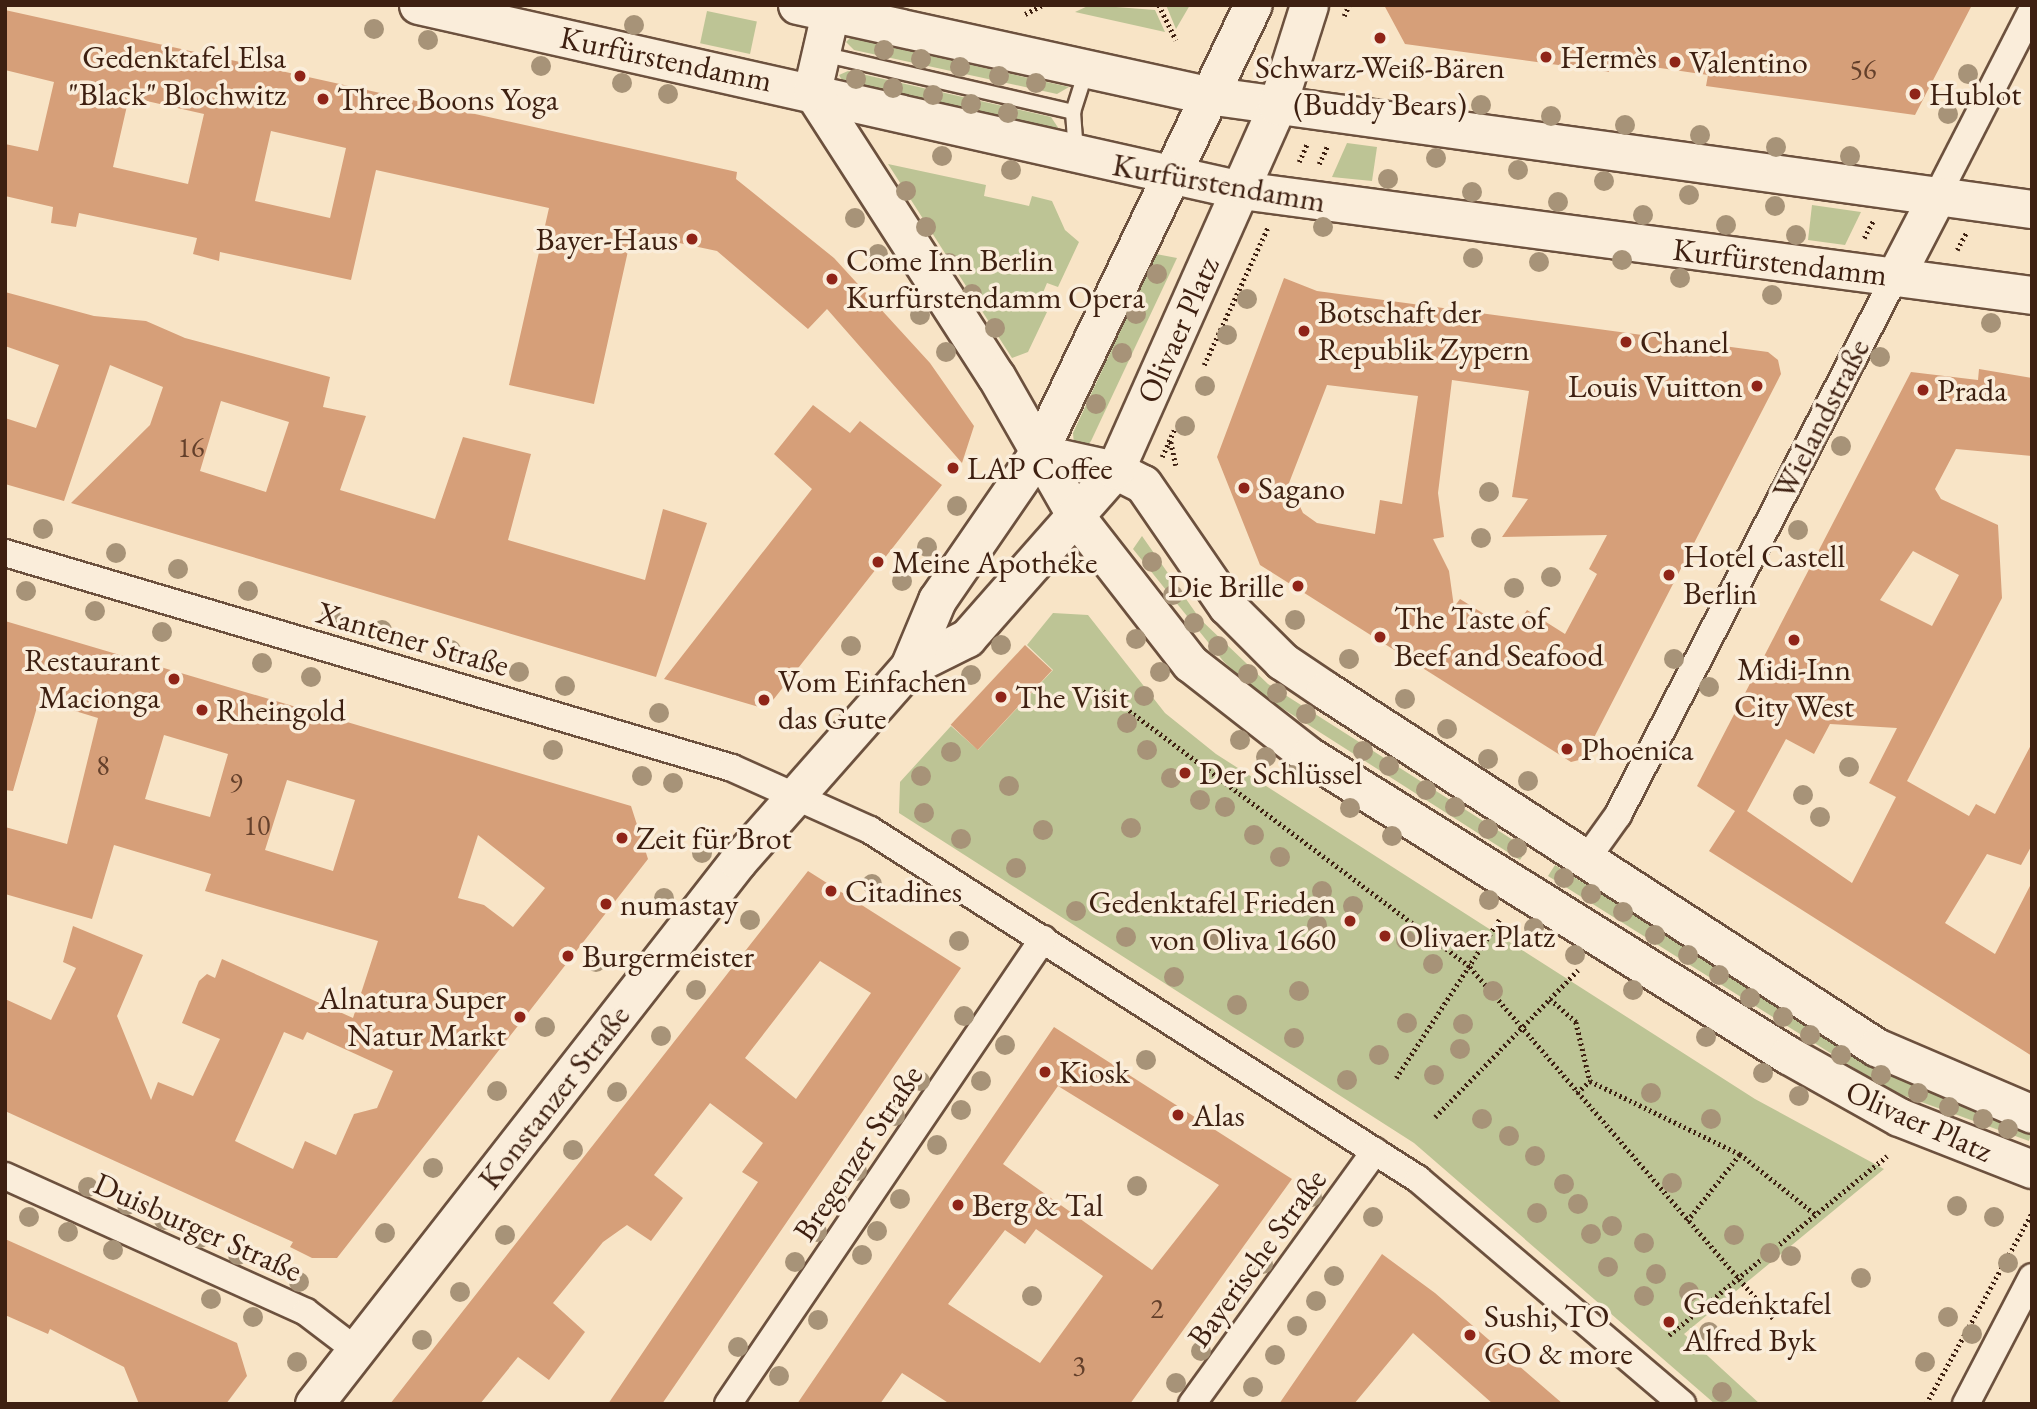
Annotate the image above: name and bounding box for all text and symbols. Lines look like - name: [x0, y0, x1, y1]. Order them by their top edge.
- street label: Kurfürstendamm: [557, 18, 775, 100]
- marker: Schwarz-Weiß-Bären (Buddy Bears): [1372, 30, 1388, 46]
- place label: Hermès: [1560, 38, 1657, 76]
- place label: Gedenktafel Elsa "Black" Blochwitz: [68, 39, 286, 114]
- place label: Valentino: [1689, 43, 1808, 81]
- place label: Schwarz-Weiß-Bären (Buddy Bears): [1255, 49, 1505, 124]
- marker: Hermès: [1538, 49, 1554, 65]
- house number: 56: [1850, 52, 1876, 86]
- marker: Valentino: [1667, 54, 1683, 70]
- marker: Gedenktafel Elsa "Black" Blochwitz: [292, 68, 308, 84]
- place label: Hublot: [1929, 75, 2021, 113]
- place label: Three Boons Yoga: [337, 80, 559, 118]
- marker: Hublot: [1907, 86, 1923, 102]
- marker: Three Boons Yoga: [315, 91, 331, 107]
- street label: Kurfürstendamm: [1110, 145, 1328, 221]
- place label: Bayer-Haus: [536, 220, 678, 258]
- street label: Kurfürstendamm: [1671, 230, 1889, 294]
- marker: Bayer-Haus: [684, 231, 700, 247]
- place label: Come Inn Berlin Kurfürstendamm Opera: [846, 242, 1145, 317]
- street label: Olivaer Platz: [1129, 251, 1227, 409]
- marker: Come Inn Berlin Kurfürstendamm Opera: [824, 271, 840, 287]
- place label: Botschaft der Republik Zypern: [1318, 294, 1530, 369]
- marker: Botschaft der Republik Zypern: [1296, 323, 1312, 339]
- place label: Chanel: [1640, 323, 1729, 361]
- street label: Wielandstraße: [1764, 332, 1878, 506]
- marker: Chanel: [1618, 334, 1634, 350]
- place label: Louis Vuitton: [1568, 367, 1743, 405]
- place label: Prada: [1937, 371, 2007, 409]
- marker: Louis Vuitton: [1749, 378, 1765, 394]
- marker: Prada: [1915, 382, 1931, 398]
- house number: 16: [178, 430, 204, 464]
- place label: LAP Coffee: [967, 449, 1113, 487]
- marker: LAP Coffee: [945, 460, 961, 476]
- place label: Sagano: [1258, 469, 1345, 507]
- marker: Sagano: [1236, 480, 1252, 496]
- place label: Hotel Castell Berlin: [1683, 538, 1845, 613]
- place label: Meine Apotheke: [892, 543, 1097, 581]
- marker: Meine Apotheke: [870, 554, 886, 570]
- place label: Die Brille: [1168, 567, 1284, 605]
- marker: Hotel Castell Berlin: [1661, 567, 1677, 583]
- marker: Die Brille: [1290, 578, 1306, 594]
- street label: Xantener Straße: [312, 593, 514, 685]
- place label: The Taste of Beef and Seafood: [1394, 600, 1604, 675]
- marker: The Taste of Beef and Seafood: [1372, 629, 1388, 645]
- marker: Midi-Inn City West: [1786, 632, 1802, 648]
- place label: Restaurant Macionga: [24, 642, 160, 717]
- place label: Midi-Inn City West: [1734, 651, 1854, 726]
- place label: Vom Einfachen das Gute: [778, 663, 967, 738]
- marker: Restaurant Macionga: [166, 671, 182, 687]
- place label: The Visit: [1015, 678, 1129, 716]
- marker: The Visit: [993, 689, 1009, 705]
- place label: Rheingold: [216, 691, 346, 729]
- marker: Vom Einfachen das Gute: [756, 692, 772, 708]
- marker: Rheingold: [194, 702, 210, 718]
- place label: Phoenica: [1581, 730, 1694, 768]
- marker: Phoenica: [1559, 741, 1575, 757]
- house number: 8: [96, 748, 110, 782]
- place label: Der Schlüssel: [1199, 754, 1362, 792]
- house number: 9: [229, 765, 243, 799]
- marker: Der Schlüssel: [1177, 765, 1193, 781]
- house number: 10: [244, 808, 270, 842]
- place label: Zeit für Brot: [636, 819, 792, 857]
- marker: Zeit für Brot: [614, 830, 630, 846]
- place label: Citadines: [845, 872, 962, 910]
- marker: Citadines: [823, 883, 839, 899]
- place label: Gedenktafel Frieden von Oliva 1660: [1089, 884, 1336, 959]
- place label: numastay: [620, 885, 738, 923]
- marker: numastay: [598, 896, 614, 912]
- marker: Gedenktafel Frieden von Oliva 1660: [1342, 913, 1358, 929]
- place label: Olivaer Platz: [1399, 917, 1555, 955]
- marker: Olivaer Platz: [1377, 928, 1393, 944]
- place label: Burgermeister: [582, 937, 754, 975]
- marker: Burgermeister: [560, 948, 576, 964]
- place label: Alnatura Super Natur Markt: [318, 980, 506, 1055]
- street label: Konstanzer Straße: [470, 997, 638, 1197]
- marker: Alnatura Super Natur Markt: [512, 1009, 528, 1025]
- place label: Kiosk: [1059, 1053, 1130, 1091]
- street label: Bregenzer Straße: [785, 1058, 931, 1248]
- marker: Kiosk: [1037, 1064, 1053, 1080]
- street label: Olivaer Platz: [1840, 1072, 1998, 1170]
- place label: Alas: [1192, 1096, 1245, 1134]
- marker: Alas: [1170, 1107, 1186, 1123]
- street label: Bayerische Straße: [1179, 1161, 1335, 1355]
- street label: Duisburger Straße: [88, 1164, 308, 1290]
- place label: Berg & Tal: [972, 1186, 1103, 1224]
- marker: Berg & Tal: [950, 1197, 966, 1213]
- place label: Gedenktafel Alfred Byk: [1683, 1285, 1831, 1360]
- house number: 2: [1150, 1291, 1164, 1325]
- place label: Sushi, TO GO & more: [1484, 1298, 1633, 1373]
- marker: Gedenktafel Alfred Byk: [1661, 1314, 1677, 1330]
- marker: Sushi, TO GO & more: [1462, 1327, 1478, 1343]
- house number: 3: [1072, 1348, 1086, 1382]

